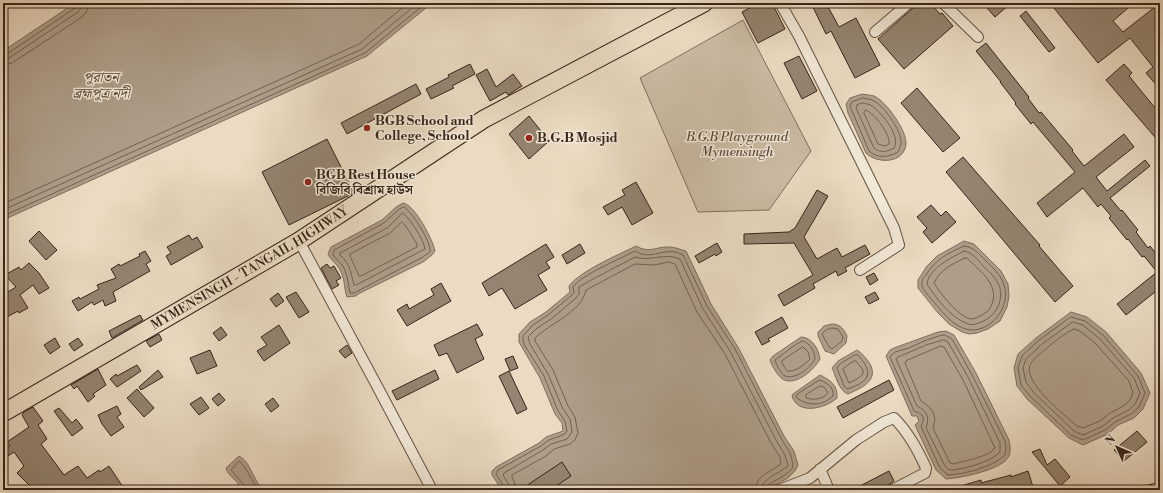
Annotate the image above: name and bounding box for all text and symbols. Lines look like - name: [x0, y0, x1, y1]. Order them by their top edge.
- water label: পুরাতন ব্রহ্মপুত্র নদী: [73, 69, 132, 103]
- place label: BGB School and College, School: [375, 113, 474, 144]
- marker: BGB School and College, School: [362, 123, 372, 133]
- park label: B.G.B Playground Mymensingh: [685, 129, 789, 160]
- place label: B.G.B Mosjid: [537, 130, 618, 146]
- marker: B.G.B Mosjid: [524, 133, 534, 143]
- place label: BGB Rest House বিজিবি বিশ্রাম হাউস: [315, 167, 416, 198]
- marker: BGB Rest House বিজিবি বিশ্রাম হাউস: [303, 177, 313, 187]
- street label: MYMENSINGH - TANGAIL HIGHWAY: [148, 202, 352, 333]
- north arrow: [1097, 427, 1137, 467]
- text: N: [1103, 432, 1119, 449]

